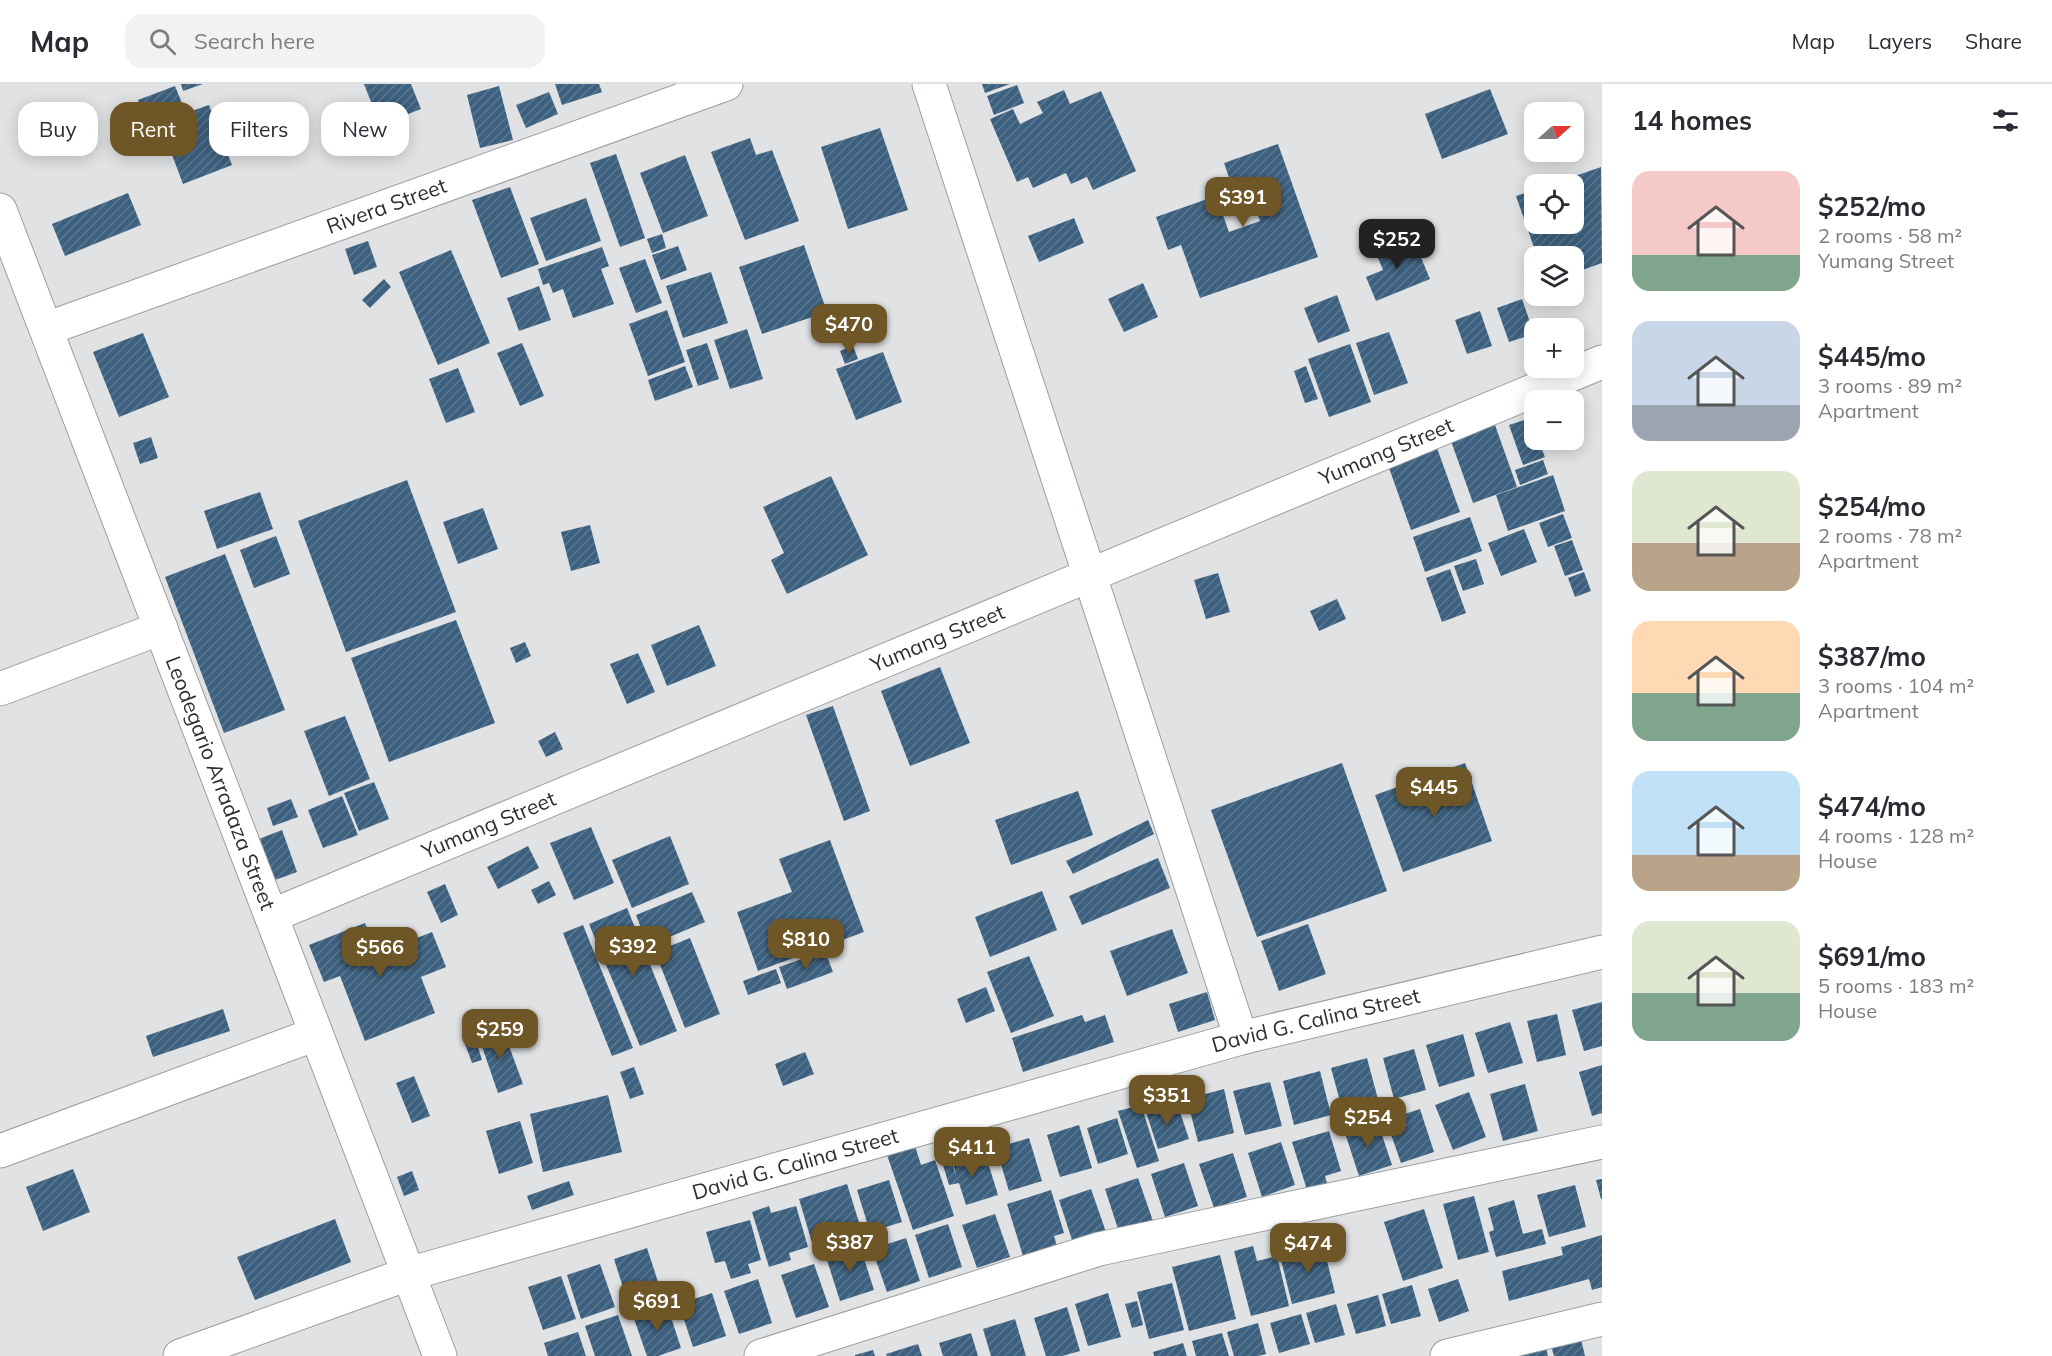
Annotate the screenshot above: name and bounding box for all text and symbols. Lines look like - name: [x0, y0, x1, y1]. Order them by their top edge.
- search box: [125, 14, 545, 68]
- text: Map: [30, 24, 89, 59]
- icon: search: [146, 25, 179, 58]
- text: Search here: [194, 27, 315, 55]
- text: Map: [1792, 28, 1835, 54]
- text: Layers: [1868, 28, 1932, 54]
- text: Share: [1965, 28, 2022, 54]
- chip: Buy: [18, 102, 98, 156]
- chip: Rent: [110, 102, 197, 156]
- chip: Filters: [209, 102, 309, 156]
- chip: New: [321, 102, 409, 156]
- north arrow: [1524, 102, 1584, 162]
- map controls: [1524, 102, 1584, 450]
- text: 14 homes: [1632, 104, 1752, 137]
- icon: filters: [1989, 104, 2022, 137]
- street label: Rivera Street: [323, 172, 450, 239]
- button: locate: [1524, 174, 1584, 234]
- pin: $391: [1207, 177, 1279, 228]
- text: $391: [1219, 184, 1267, 209]
- text: $252/mo: [1818, 190, 1926, 223]
- icon: home: [1680, 195, 1752, 267]
- pin: $252: [1361, 219, 1433, 270]
- text: 2 rooms · 58 m²: [1818, 223, 1962, 248]
- text: $252: [1373, 226, 1421, 251]
- button: layers: [1524, 246, 1584, 306]
- text: Yumang Street: [1818, 248, 1954, 273]
- pin: $470: [813, 304, 885, 355]
- text: $470: [825, 311, 873, 336]
- button: +: [1524, 318, 1584, 378]
- text: $445/mo: [1818, 340, 1926, 373]
- icon: home: [1680, 345, 1752, 417]
- text: 3 rooms · 89 m²: [1818, 373, 1962, 398]
- button: −: [1524, 390, 1584, 450]
- text: Apartment: [1818, 398, 1919, 423]
- street label: Yumang Street: [1314, 411, 1457, 491]
- text: $254/mo: [1818, 490, 1926, 523]
- icon: home: [1680, 495, 1752, 567]
- text: 2 rooms · 78 m²: [1818, 523, 1962, 548]
- text: Apartment: [1818, 548, 1919, 573]
- street label: Yumang Street: [865, 598, 1008, 677]
- text: $387/mo: [1818, 640, 1926, 673]
- icon: home: [1680, 645, 1752, 717]
- street label: Leodegario Arradaza Street: [161, 652, 281, 913]
- text: 3 rooms · 104 m²: [1818, 673, 1974, 698]
- text: Apartment: [1818, 698, 1919, 723]
- pin: $445: [1398, 767, 1470, 818]
- text: $445: [1410, 774, 1458, 799]
- street label: Yumang Street: [417, 785, 560, 864]
- text: $474/mo: [1818, 790, 1926, 823]
- icon: home: [1680, 795, 1752, 867]
- text: 4 rooms · 128 m²: [1818, 823, 1974, 848]
- text: House: [1818, 848, 1877, 873]
- pin: $810: [770, 919, 842, 970]
- pin: $392: [597, 926, 669, 977]
- text: $810: [782, 926, 830, 951]
- pin: $566: [344, 927, 416, 978]
- text: $392: [609, 933, 657, 958]
- text: $566: [356, 934, 404, 959]
- text: $691/mo: [1818, 940, 1926, 973]
- icon: home: [1680, 945, 1752, 1017]
- text: 5 rooms · 183 m²: [1818, 973, 1974, 998]
- street label: David G. Calina Street: [1209, 982, 1422, 1058]
- text: House: [1818, 998, 1877, 1023]
- pin: $259: [464, 1009, 536, 1060]
- text: $259: [476, 1016, 524, 1041]
- pin: $351: [1131, 1075, 1203, 1126]
- text: $351: [1143, 1082, 1191, 1107]
- pin: $254: [1332, 1097, 1404, 1148]
- text: $254: [1344, 1104, 1392, 1129]
- street label: David G. Calina Street: [689, 1122, 901, 1205]
- pin: $411: [936, 1127, 1008, 1178]
- text: $411: [948, 1134, 996, 1159]
- pin: $387: [814, 1222, 886, 1273]
- pin: $474: [1272, 1223, 1344, 1274]
- text: $387: [826, 1229, 874, 1254]
- text: $474: [1284, 1230, 1332, 1255]
- pin: $691: [621, 1281, 693, 1332]
- text: $691: [633, 1288, 681, 1313]

